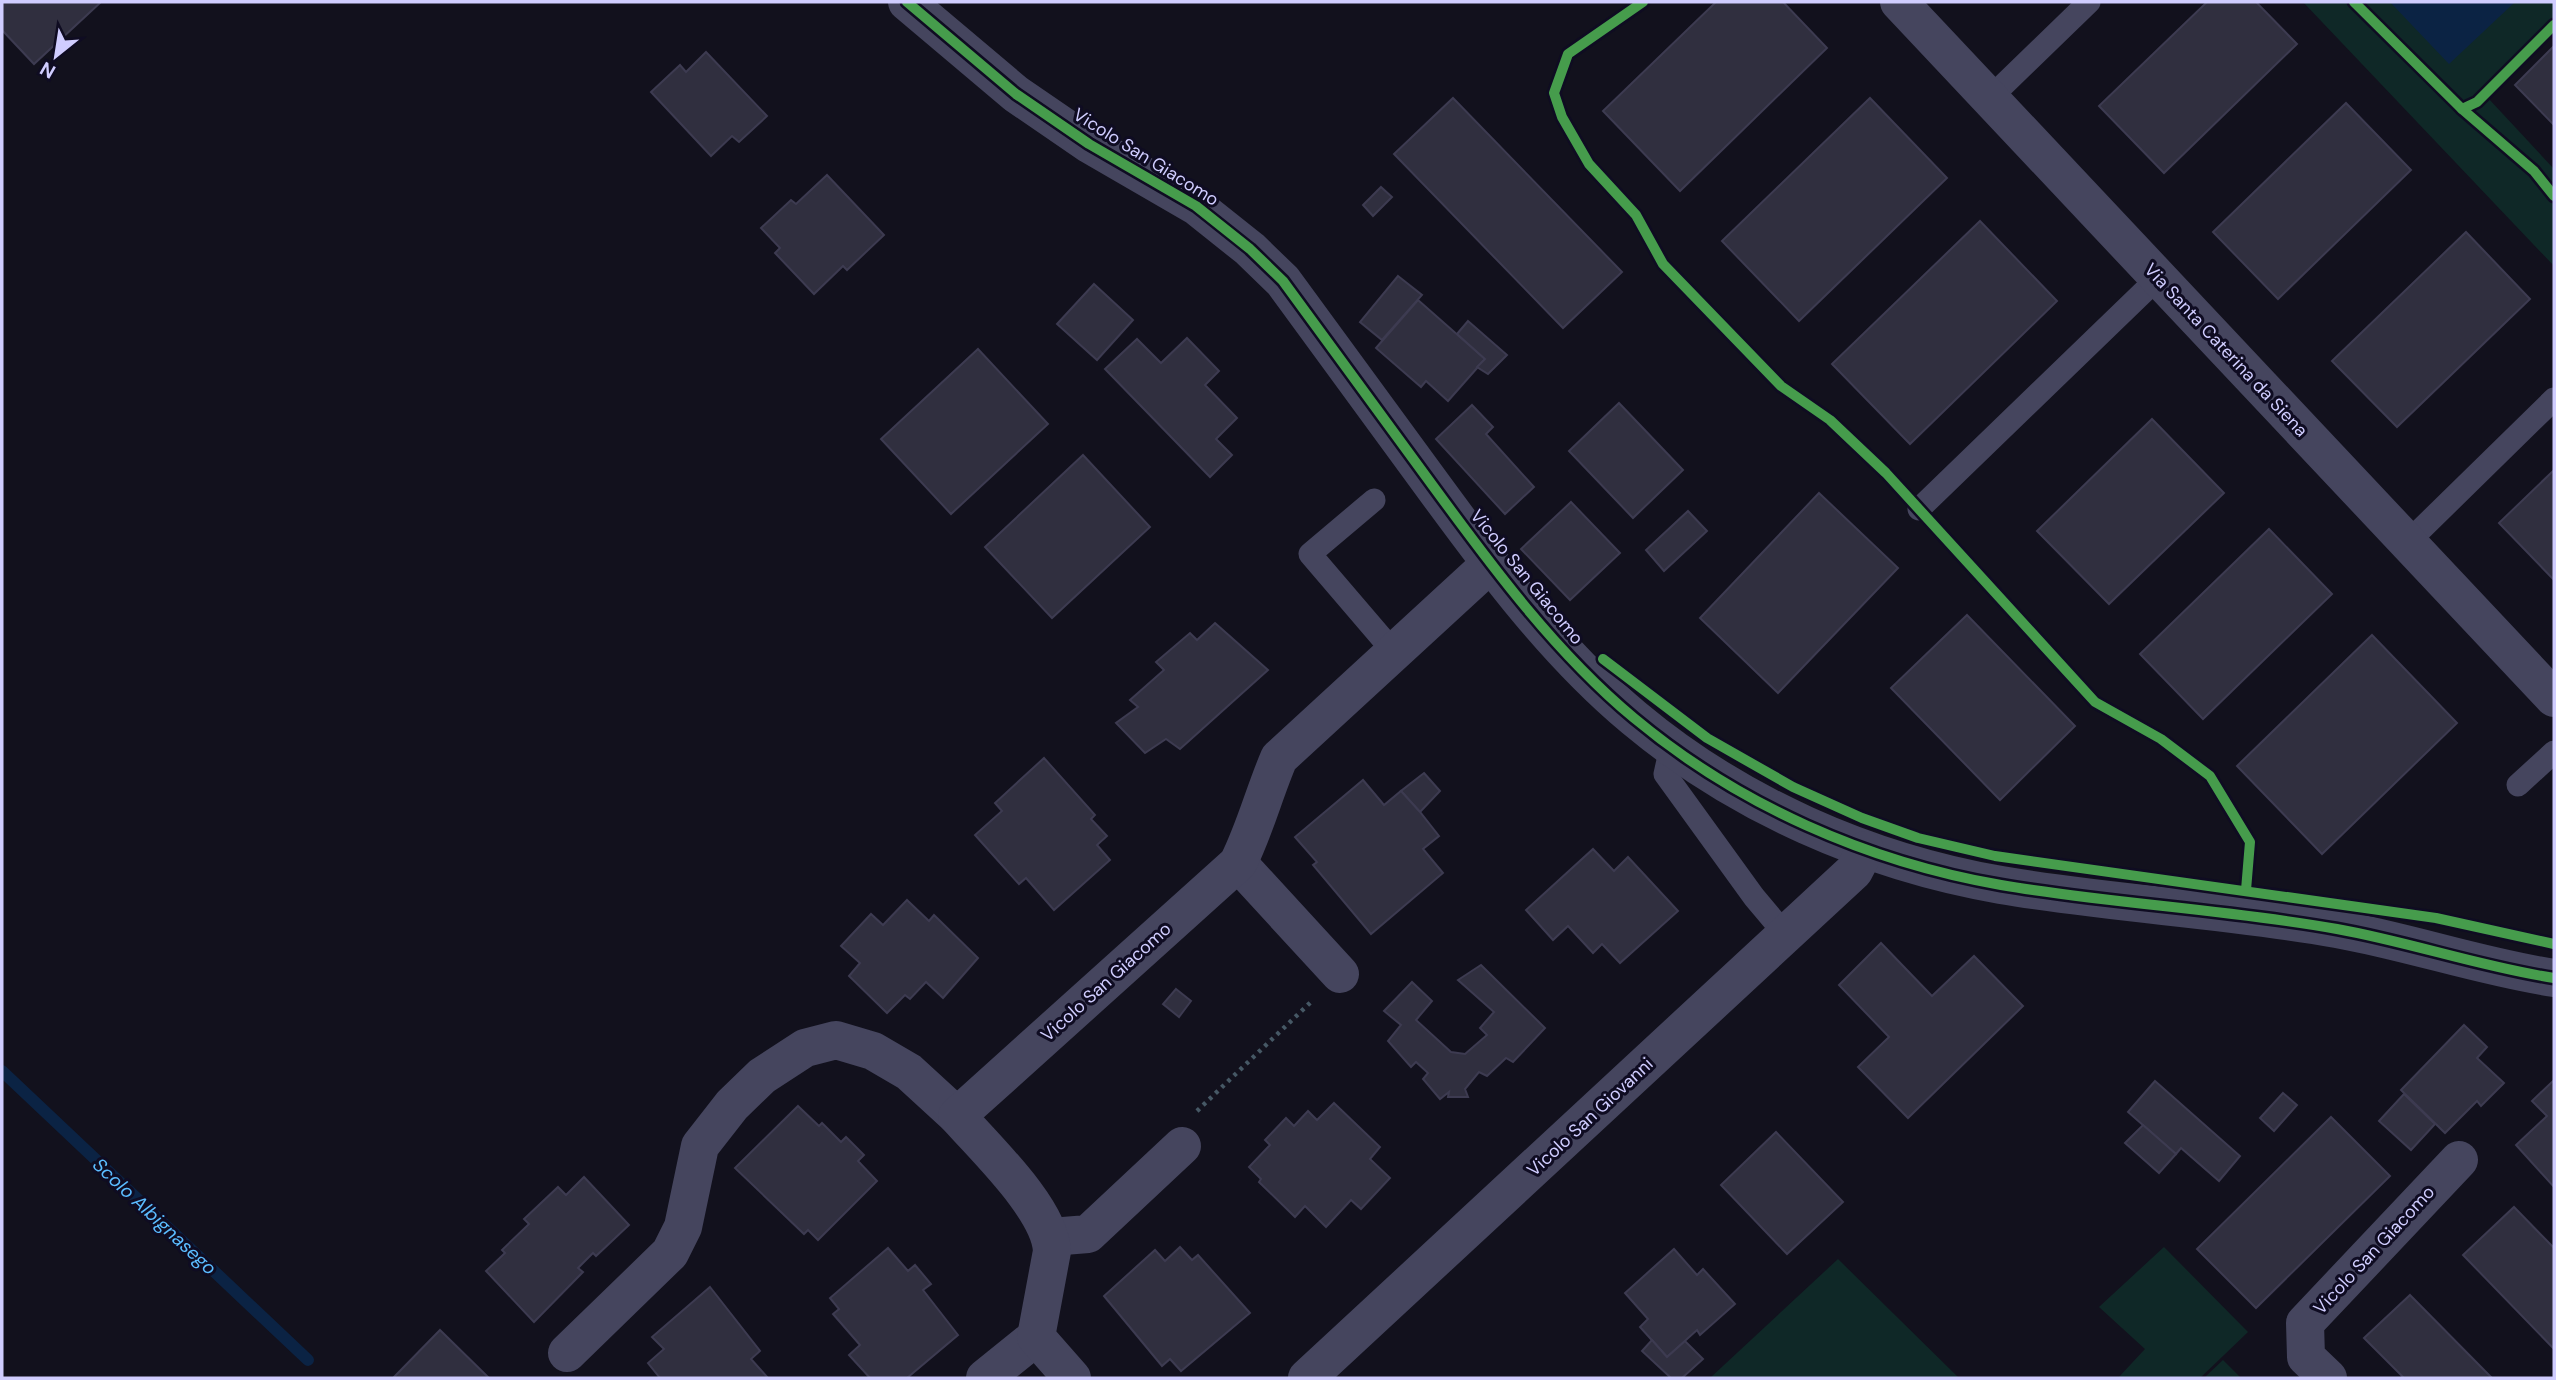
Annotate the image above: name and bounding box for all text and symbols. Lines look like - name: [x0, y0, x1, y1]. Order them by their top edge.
- north arrow: [21, 21, 91, 91]
- text: N: [35, 56, 60, 85]
- street label: Vicolo San Giacomo: [1069, 102, 1223, 212]
- street label: Via Santa Caterina da Siena: [2139, 258, 2313, 442]
- street label: Vicolo San Giacomo: [1465, 504, 1589, 650]
- street label: Vicolo San Giacomo: [1036, 917, 1176, 1047]
- street label: Vicolo San Giovanni: [1522, 1052, 1658, 1182]
- water label: Scolo Albignasego: [87, 1152, 222, 1280]
- street label: Vicolo San Giacomo: [2308, 1181, 2440, 1319]

